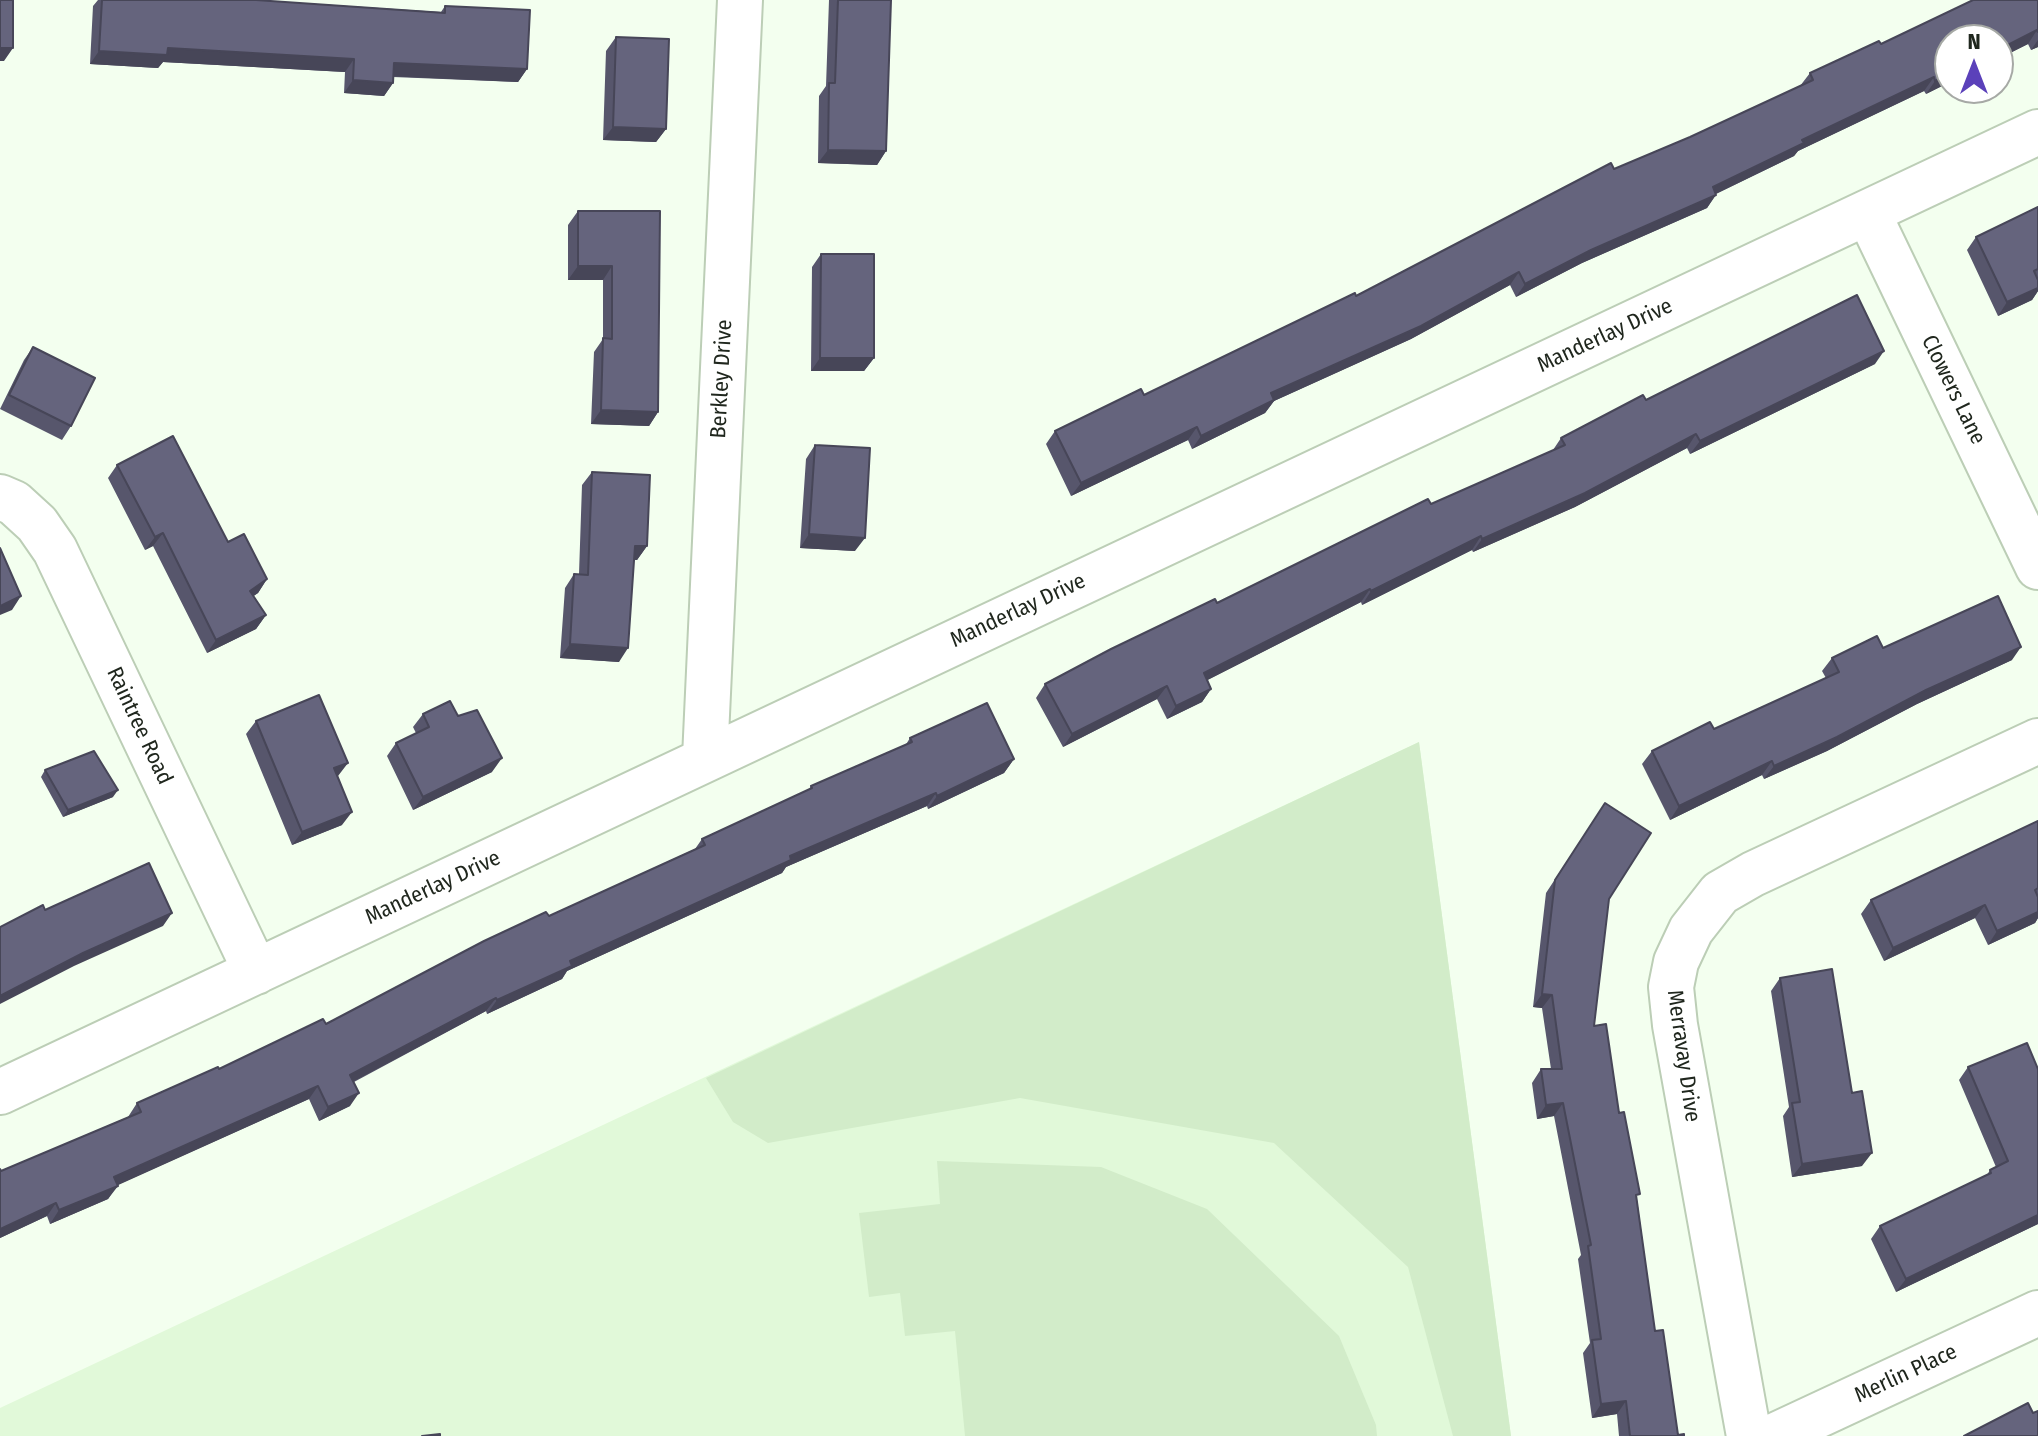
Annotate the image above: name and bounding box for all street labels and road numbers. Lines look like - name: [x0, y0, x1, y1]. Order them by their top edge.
- street label: Manderlay Drive: [1533, 293, 1677, 379]
- street label: Berkley Drive: [706, 319, 738, 439]
- street label: Clowers Lane: [1915, 331, 1991, 449]
- street label: Manderlay Drive: [946, 568, 1090, 654]
- street label: Raintree Road: [100, 663, 178, 789]
- street label: Manderlay Drive: [361, 845, 505, 931]
- street label: Merravay Drive: [1661, 988, 1705, 1124]
- street label: Merlin Place: [1851, 1339, 1961, 1409]

